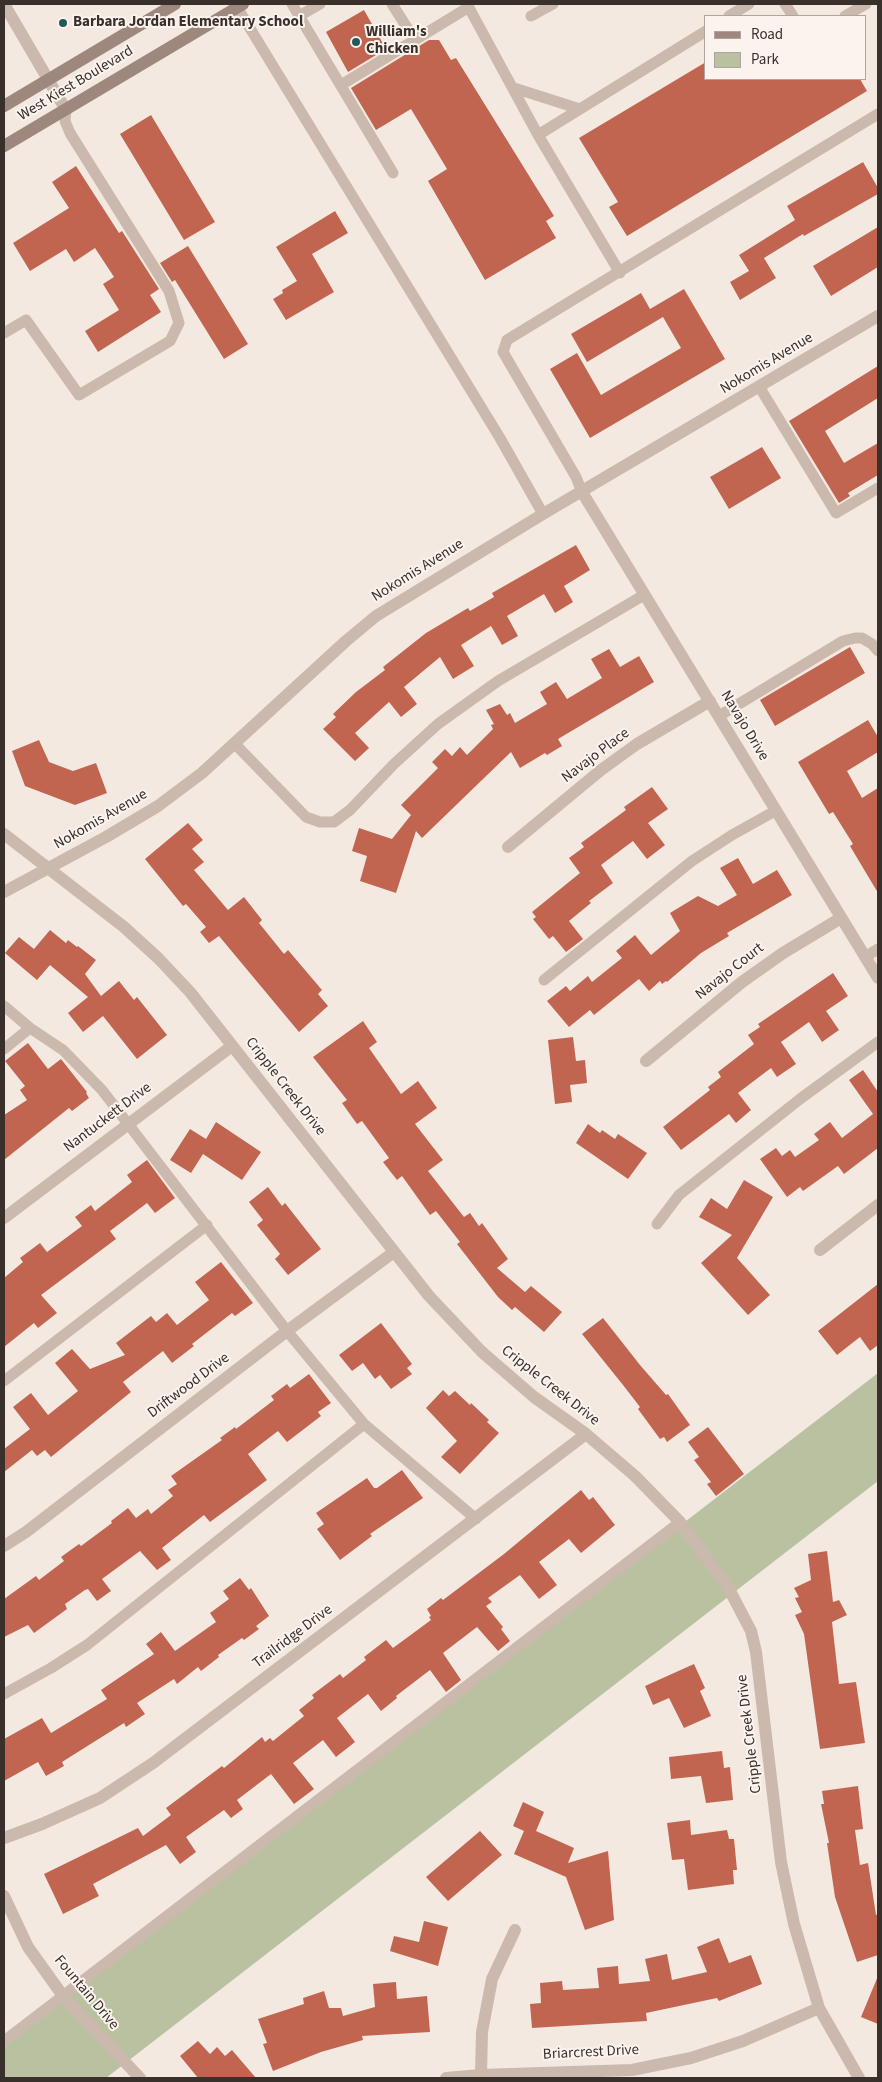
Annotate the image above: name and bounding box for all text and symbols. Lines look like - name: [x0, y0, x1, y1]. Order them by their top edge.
- place label: Barbara Jordan Elementary School: [73, 14, 303, 32]
- legend: [704, 15, 867, 80]
- marker: Barbara Jordan Elementary School: [57, 17, 69, 29]
- place label: William's Chicken: [366, 24, 427, 59]
- text: Road: [751, 24, 783, 45]
- marker: William's Chicken: [350, 36, 362, 48]
- street label: West Kiest Boulevard: [15, 42, 137, 126]
- text: Park: [751, 49, 779, 70]
- street label: Nokomis Avenue: [717, 329, 817, 399]
- street label: Nokomis Avenue: [369, 536, 467, 606]
- street label: Navajo Drive: [716, 688, 772, 764]
- street label: Navajo Place: [559, 725, 633, 787]
- street label: Nokomis Avenue: [51, 786, 151, 854]
- street label: Navajo Court: [692, 940, 768, 1004]
- street label: Cripple Creek Drive: [241, 1034, 329, 1140]
- street label: Nantuckett Drive: [61, 1079, 155, 1157]
- street label: Cripple Creek Drive: [497, 1342, 603, 1430]
- street label: Driftwood Drive: [145, 1349, 233, 1423]
- street label: Trailridge Drive: [250, 1601, 336, 1673]
- street label: Cripple Creek Drive: [734, 1673, 766, 1795]
- street label: Fountain Drive: [50, 1952, 122, 2034]
- street label: Briarcrest Drive: [542, 2041, 640, 2065]

